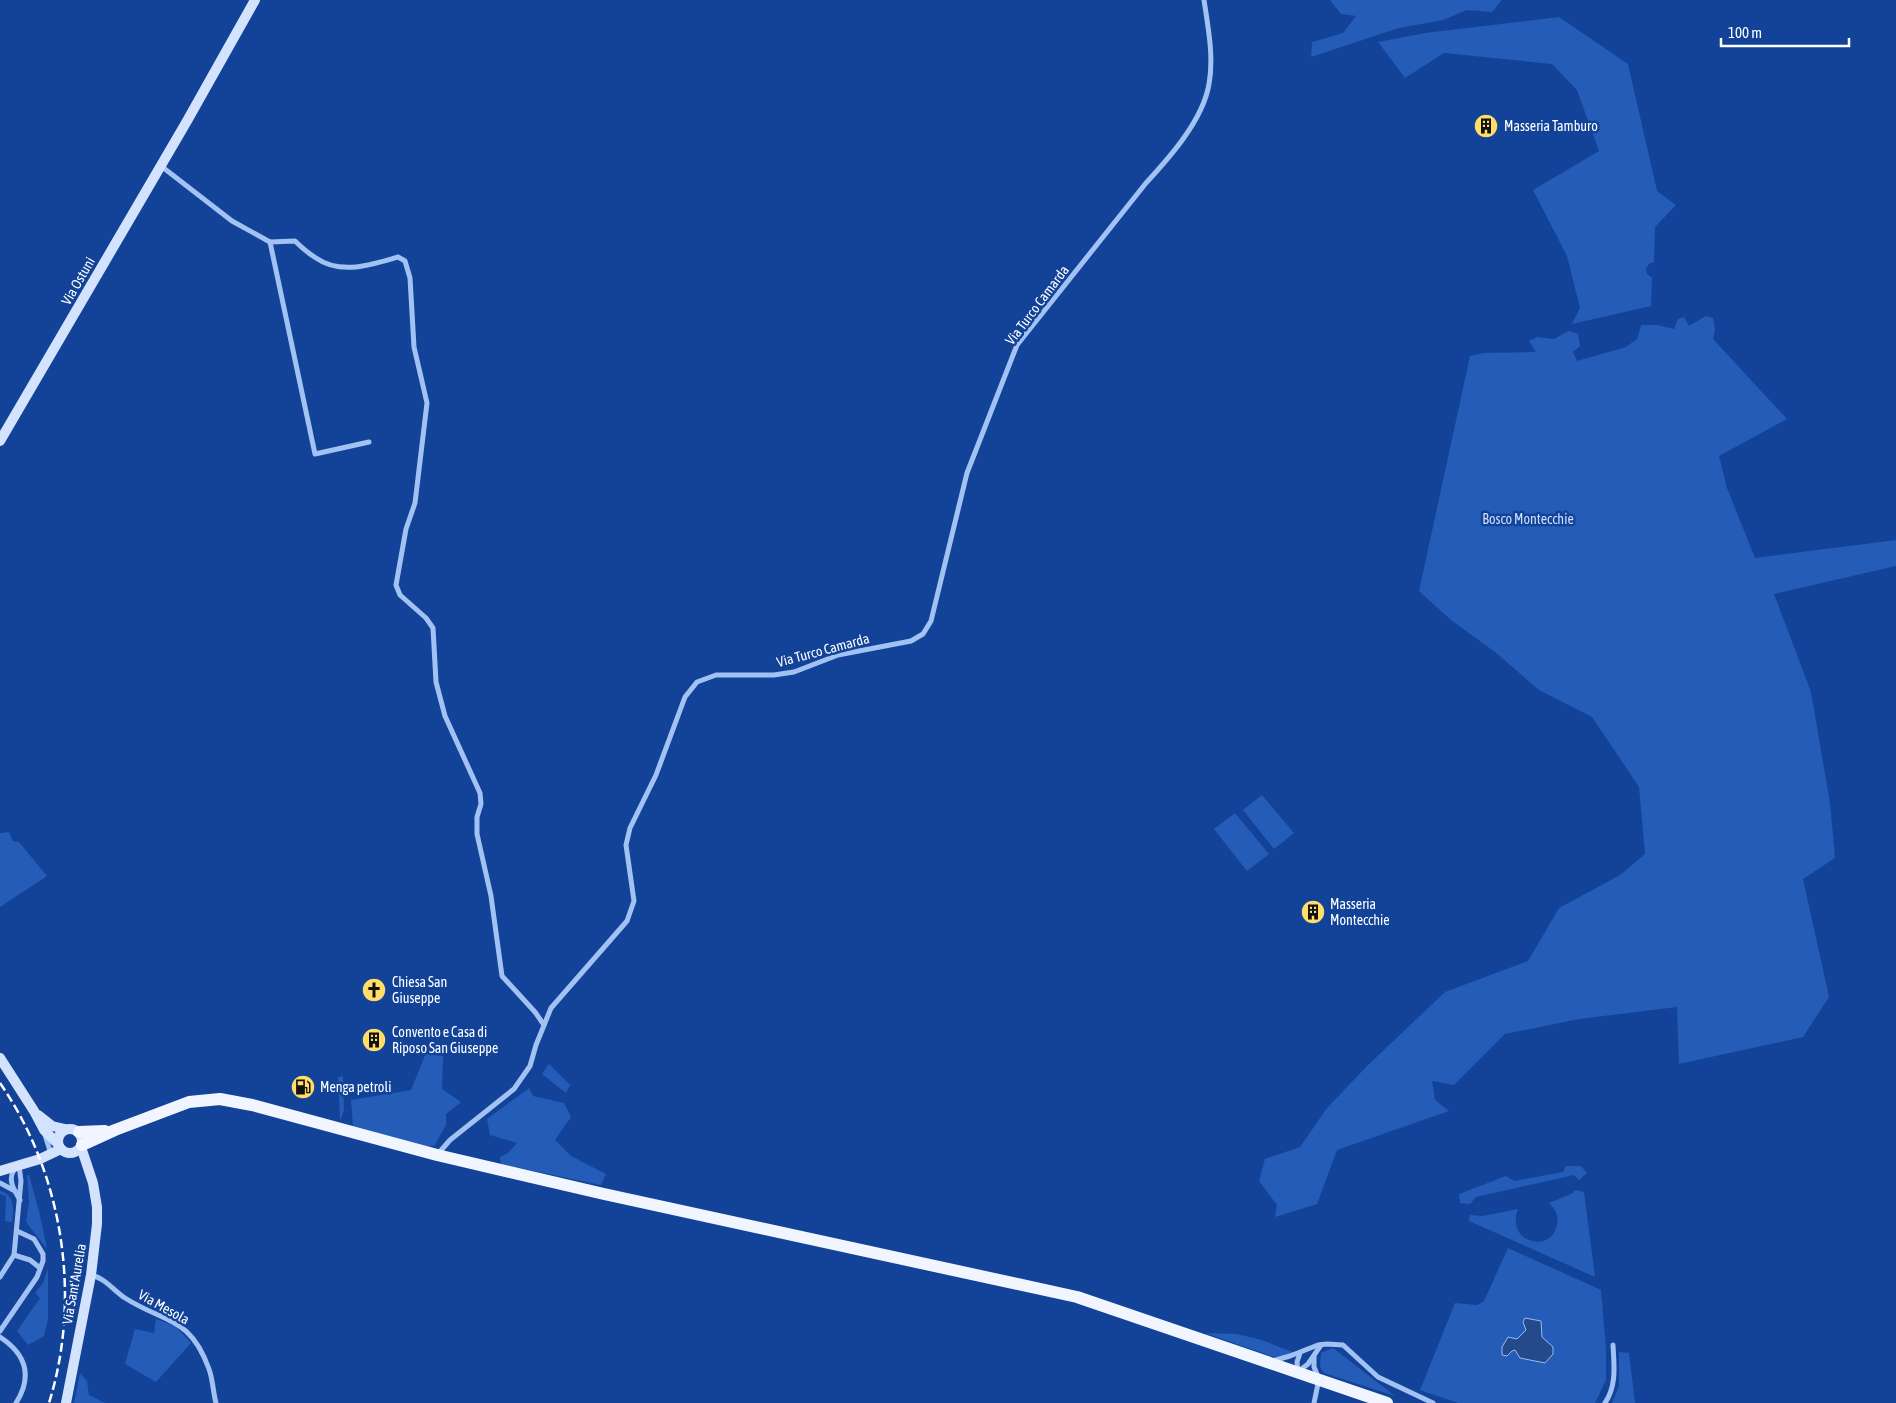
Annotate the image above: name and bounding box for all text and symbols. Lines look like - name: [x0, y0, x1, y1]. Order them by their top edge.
- scale bar: [1721, 15, 1848, 47]
- text: 100 m: [1728, 24, 1762, 41]
- building icon: Masseria Tamburo: [1473, 113, 1499, 139]
- place label: Masseria Tamburo: [1504, 118, 1598, 134]
- street label: Via Ostuni: [58, 254, 98, 308]
- street label: Via Turco Camarda: [1002, 262, 1072, 348]
- park label: Bosco Montecchie: [1482, 511, 1574, 527]
- street label: Via Turco Camarda: [775, 630, 871, 670]
- place label: Masseria Montecchie: [1330, 896, 1390, 928]
- building icon: Masseria Montecchie: [1300, 899, 1326, 925]
- place label: Chiesa San Giuseppe: [392, 974, 447, 1006]
- church icon: Chiesa San Giuseppe: [361, 977, 387, 1003]
- place label: Convento e Casa di Riposo San Giuseppe: [392, 1024, 498, 1056]
- building icon: Convento e Casa di Riposo San Giuseppe: [361, 1027, 387, 1053]
- fuel station icon: Menga petroli: [290, 1074, 316, 1100]
- place label: Menga petroli: [320, 1079, 391, 1095]
- street label: Via Sant'Aurelia: [59, 1242, 89, 1326]
- street label: Via Mesola: [136, 1286, 192, 1328]

